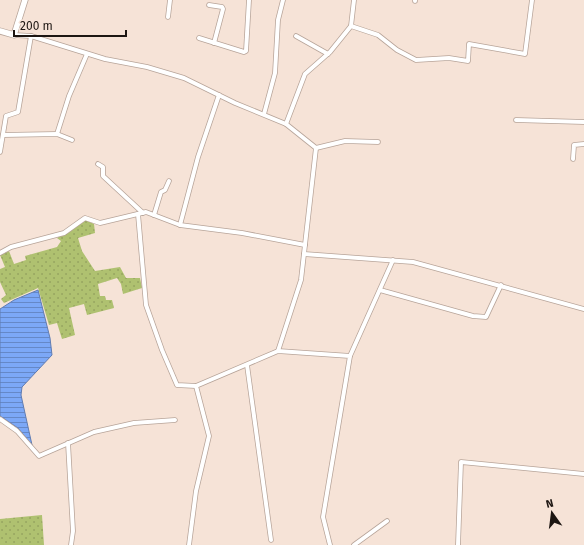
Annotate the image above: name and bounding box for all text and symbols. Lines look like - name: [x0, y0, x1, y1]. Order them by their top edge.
- scale bar: [14, 12, 126, 38]
- text: 200 m: [20, 19, 53, 33]
- north arrow: [532, 493, 572, 533]
- text: N: [545, 497, 555, 511]

